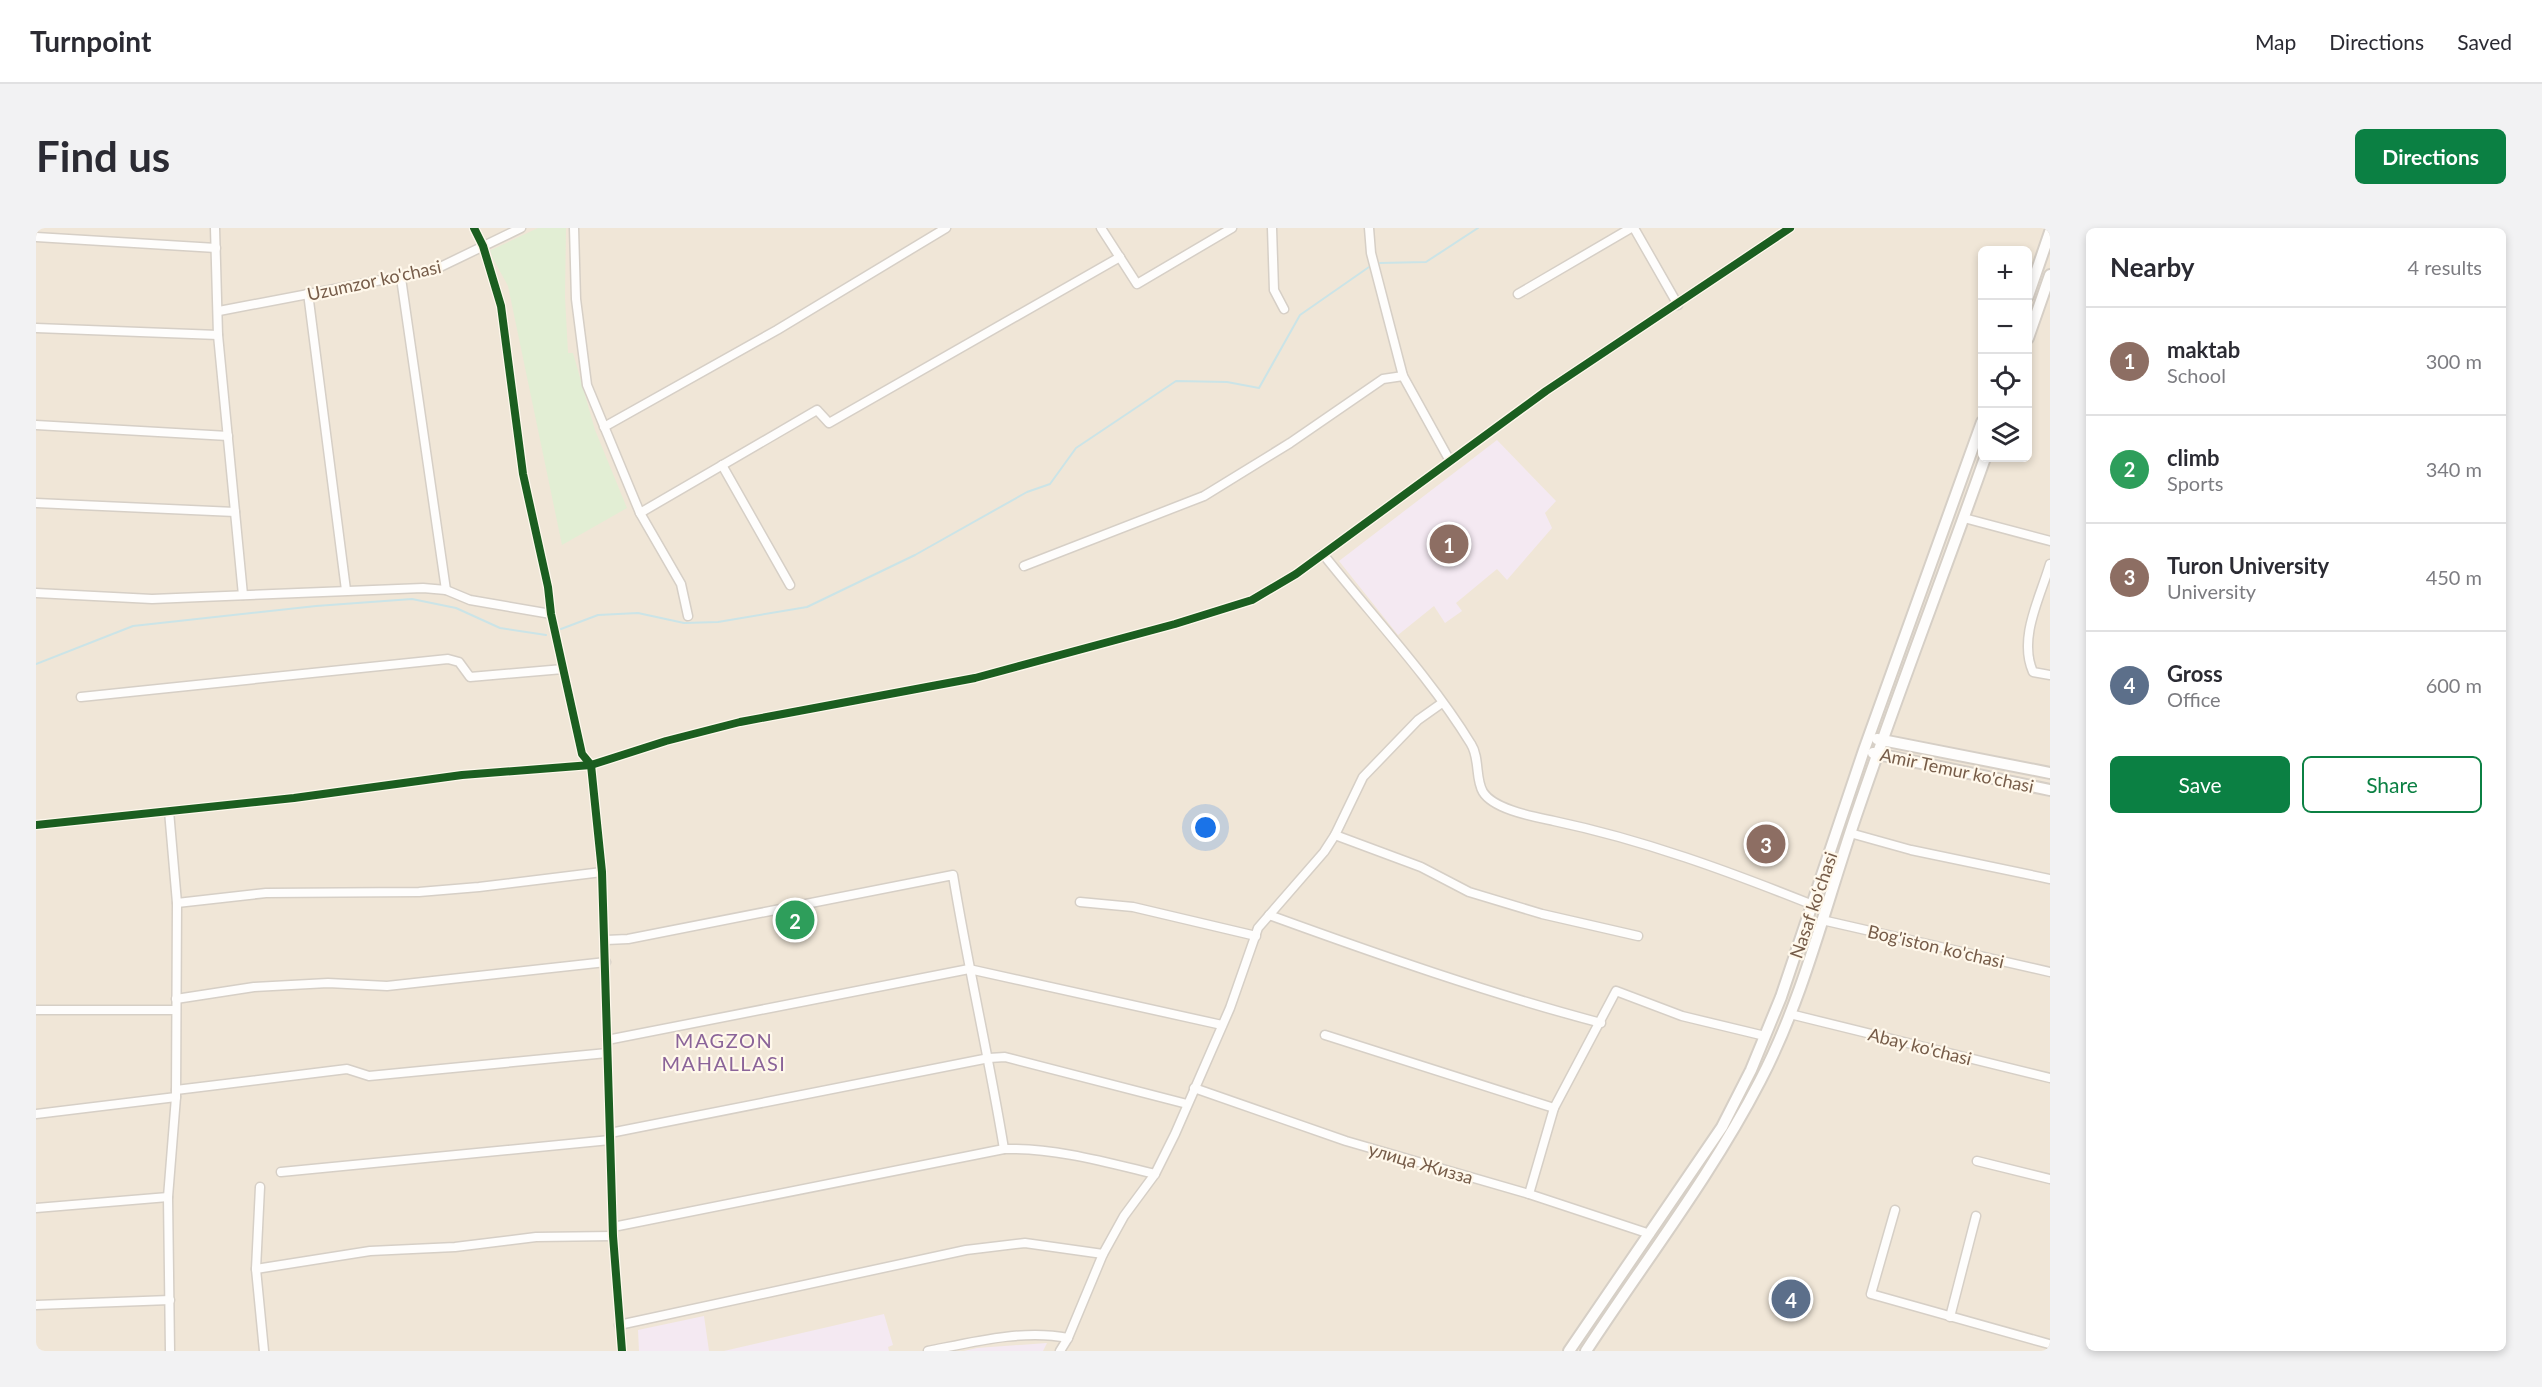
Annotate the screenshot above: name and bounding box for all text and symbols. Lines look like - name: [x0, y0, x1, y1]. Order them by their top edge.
- text: Turnpoint: [30, 24, 151, 58]
- text: Map: [2255, 29, 2296, 54]
- text: Directions: [2329, 29, 2424, 54]
- text: Saved: [2457, 29, 2512, 54]
- button: Directions: [2355, 129, 2506, 184]
- text: Find us: [36, 131, 170, 181]
- map controls: [1978, 246, 2032, 462]
- button: +: [1978, 246, 2032, 300]
- text: Nearby: [2110, 251, 2195, 283]
- street label: Uzumzor ko'chasi: [305, 255, 443, 305]
- text: 4 results: [2407, 255, 2482, 279]
- button: −: [1978, 300, 2032, 354]
- text: maktab: [2167, 336, 2240, 363]
- text: 1: [2124, 349, 2135, 373]
- text: 300 m: [2426, 349, 2482, 373]
- button: locate: [1978, 354, 2032, 408]
- text: School: [2167, 363, 2226, 387]
- button: layers: [1978, 408, 2032, 462]
- text: climb: [2167, 444, 2220, 471]
- text: 2: [2124, 457, 2135, 481]
- text: 340 m: [2426, 457, 2482, 481]
- text: Sports: [2167, 471, 2223, 495]
- pin: 1: [1430, 522, 1468, 566]
- text: Turon University: [2167, 552, 2329, 579]
- text: 3: [2124, 565, 2135, 589]
- text: 450 m: [2426, 565, 2482, 589]
- text: University: [2167, 579, 2256, 603]
- text: Gross: [2167, 660, 2223, 687]
- text: 4: [2124, 673, 2135, 697]
- text: 600 m: [2426, 673, 2482, 697]
- text: Office: [2167, 687, 2221, 711]
- street label: Amir Temur ko'chasi: [1878, 743, 2036, 797]
- button: Save: [2110, 756, 2290, 813]
- button: Share: [2302, 756, 2482, 813]
- your location: [1191, 813, 1220, 842]
- pin: 3: [1746, 822, 1786, 866]
- street label: Nasaf ko‘chasi: [1785, 849, 1841, 961]
- pin: 2: [776, 898, 814, 942]
- street label: Bog'iston ko'chasi: [1866, 920, 2006, 972]
- street label: Abay ko'chasi: [1866, 1023, 1974, 1069]
- district label: MAGZON MAHALLASI: [662, 1028, 786, 1075]
- street label: улица Жизза: [1366, 1138, 1476, 1188]
- pin: 4: [1772, 1276, 1810, 1322]

